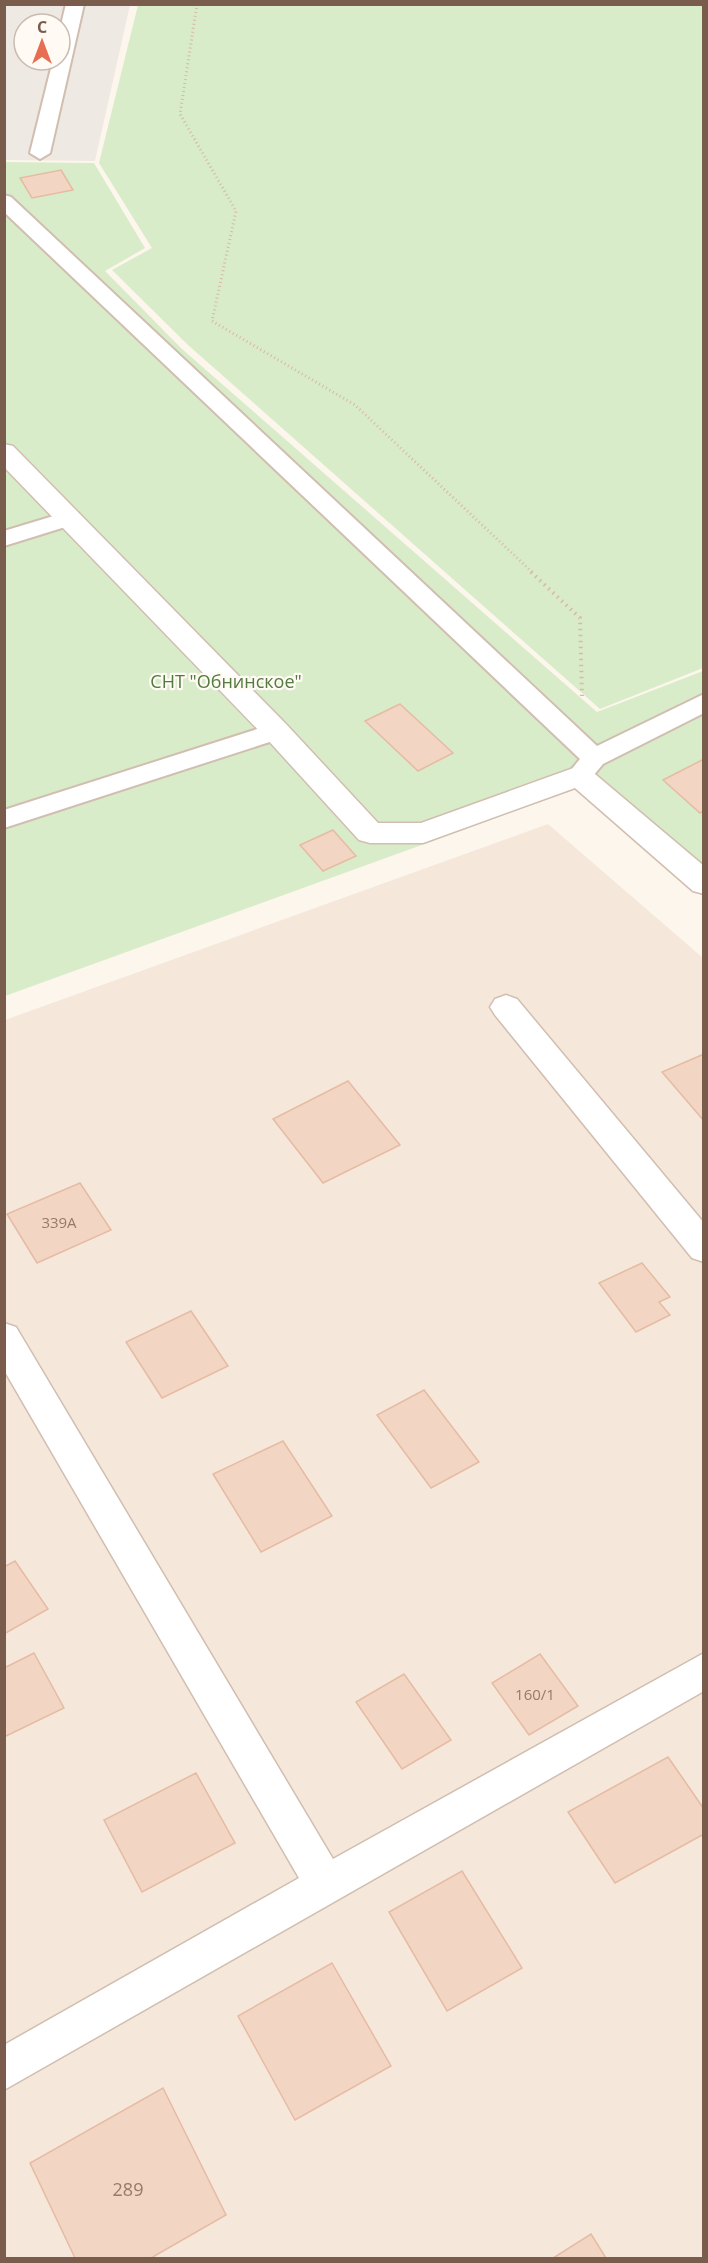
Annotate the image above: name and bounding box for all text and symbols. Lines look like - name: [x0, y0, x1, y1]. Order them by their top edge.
- north arrow: [12, 12, 72, 72]
- text: С: [37, 16, 47, 38]
- park label: СНТ "Обнинское": [150, 669, 302, 693]
- house number: 339А: [41, 1212, 77, 1232]
- house number: 160/1: [515, 1684, 555, 1704]
- house number: 289: [113, 2177, 143, 2201]

